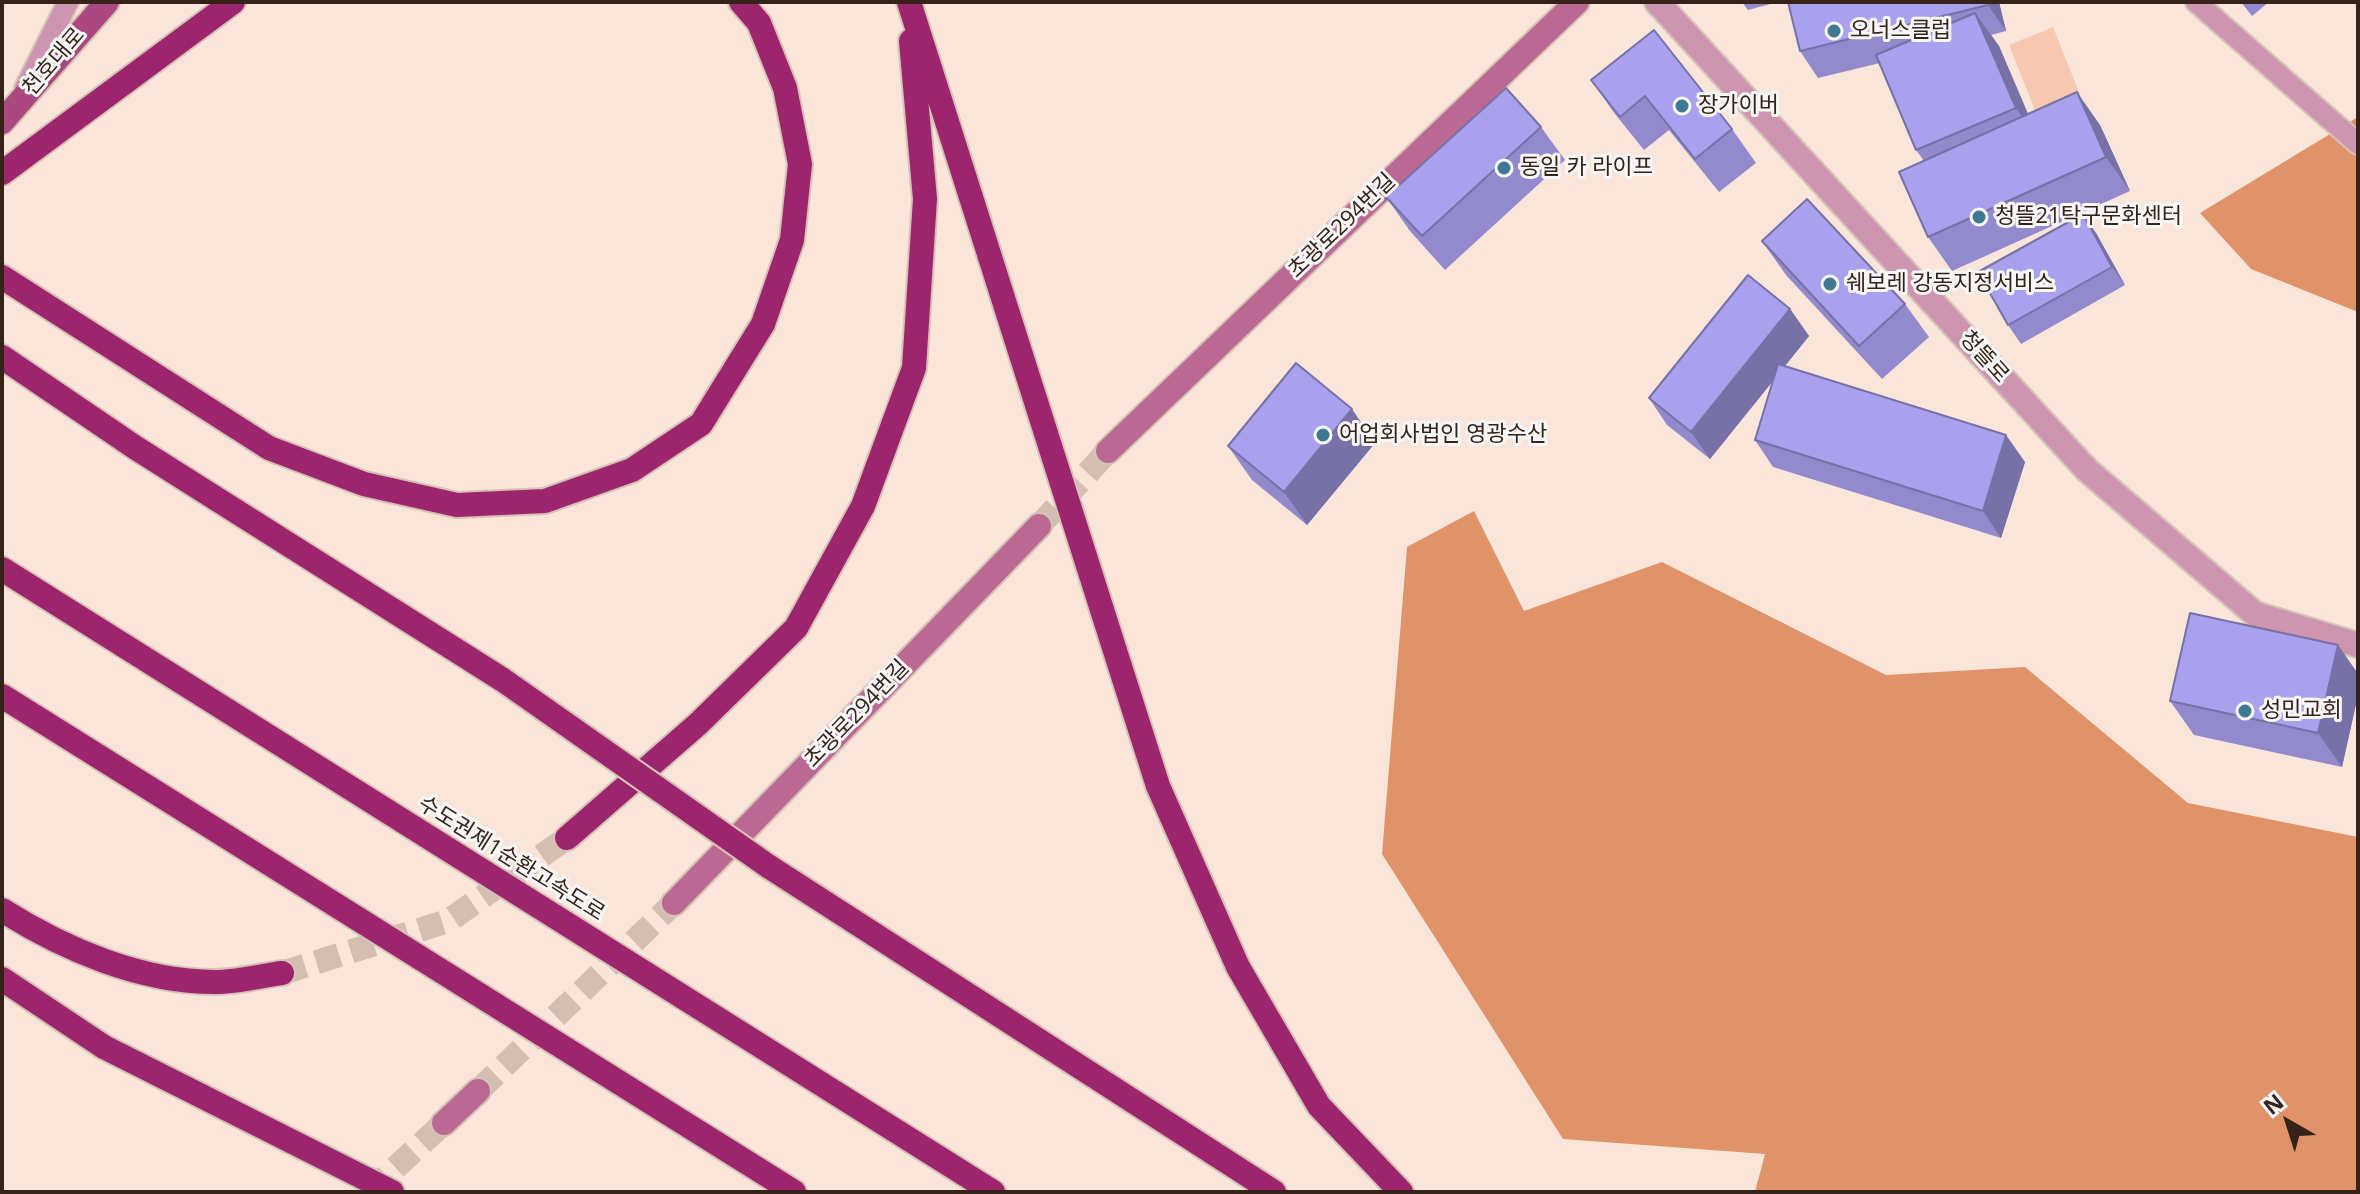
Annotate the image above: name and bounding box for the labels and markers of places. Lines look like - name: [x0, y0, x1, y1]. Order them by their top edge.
- place label: 오너스클럽: [1850, 18, 1951, 44]
- marker: 오너스클럽: [1825, 22, 1843, 40]
- place label: 장가이버: [1698, 93, 1779, 119]
- marker: 장가이버: [1673, 97, 1691, 115]
- place label: 동일 카 라이프: [1520, 155, 1653, 181]
- marker: 동일 카 라이프: [1495, 159, 1513, 177]
- place label: 청뜰21탁구문화센터: [1995, 204, 2182, 230]
- marker: 청뜰21탁구문화센터: [1970, 208, 1988, 226]
- place label: 쉐보레 강동지정서비스: [1846, 271, 2054, 297]
- marker: 쉐보레 강동지정서비스: [1821, 275, 1839, 293]
- place label: 어업회사법인 영광수산: [1339, 422, 1547, 448]
- marker: 어업회사법인 영광수산: [1314, 426, 1332, 444]
- place label: 성민교회: [2261, 698, 2342, 724]
- marker: 성민교회: [2236, 702, 2254, 720]

